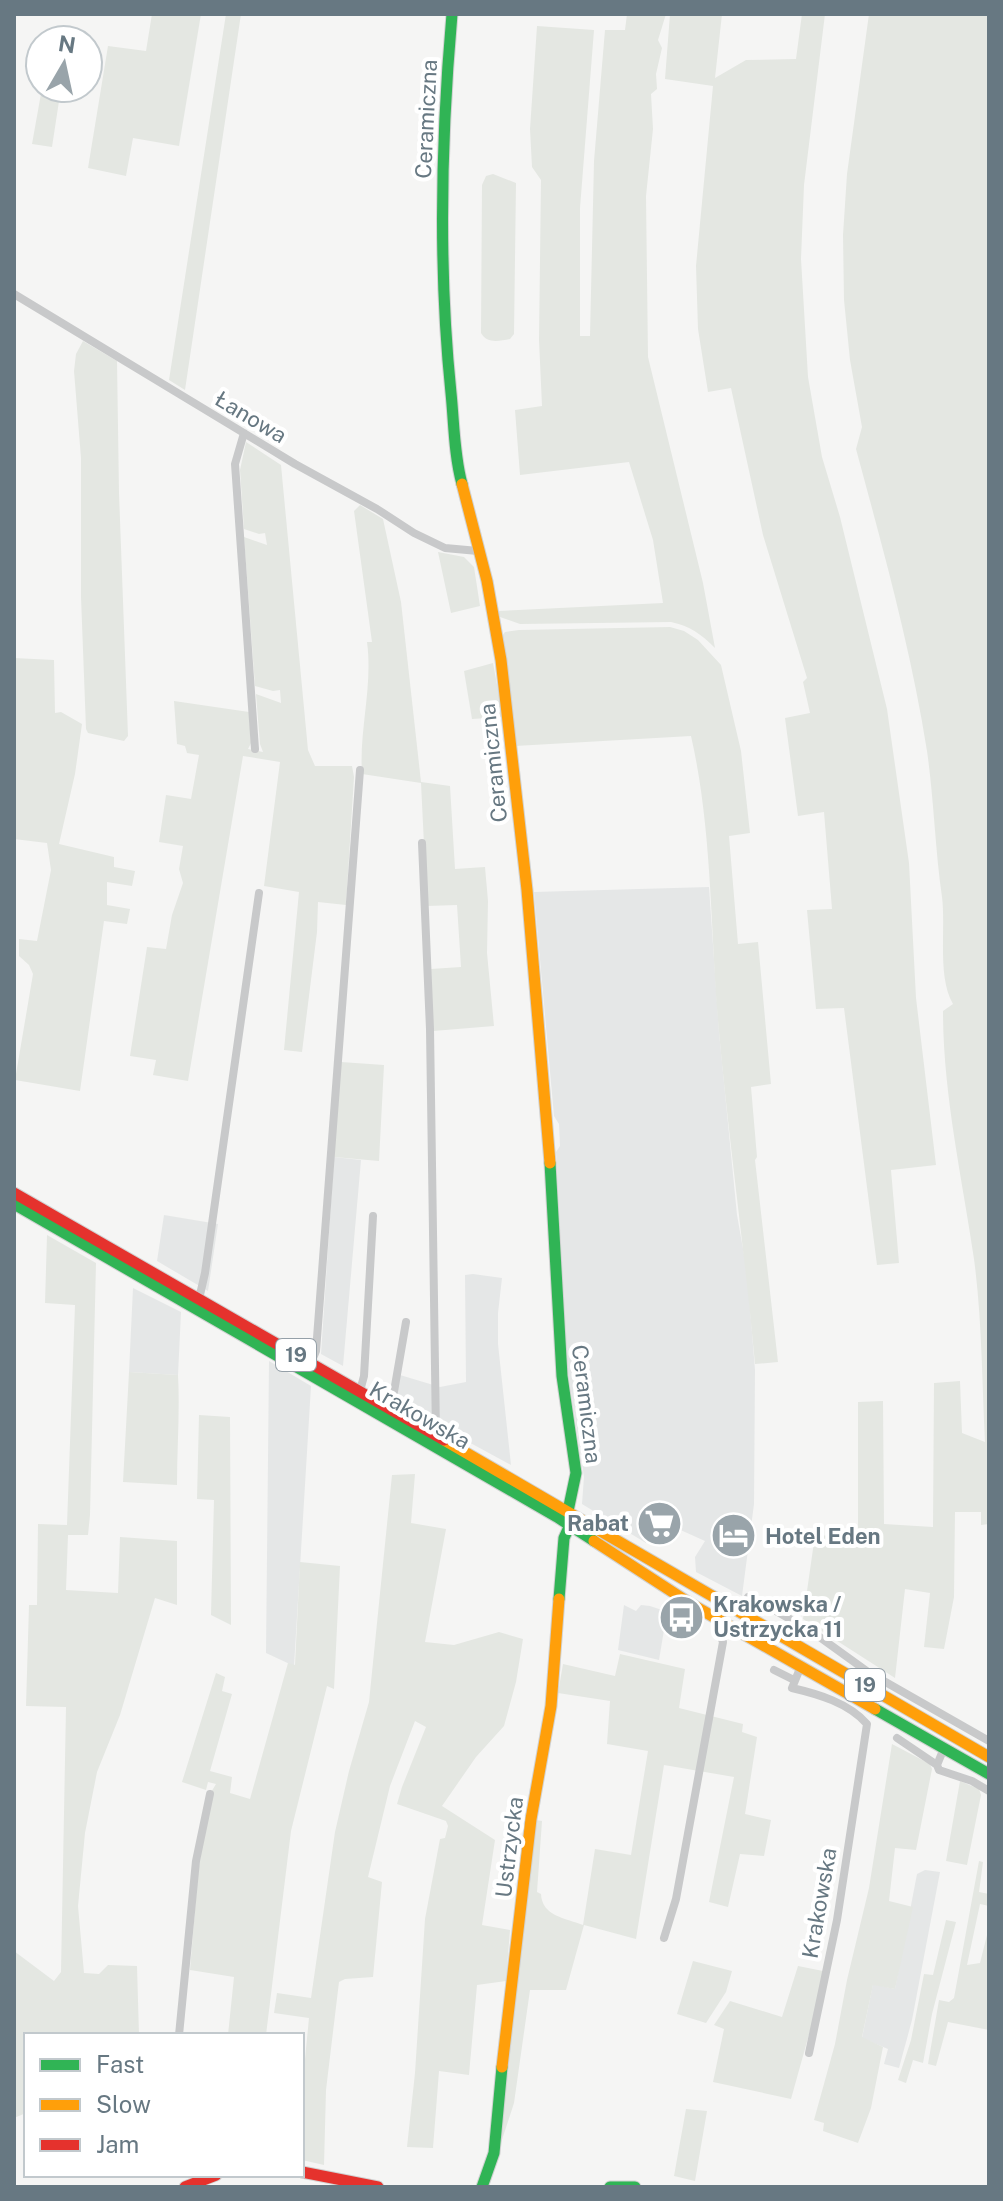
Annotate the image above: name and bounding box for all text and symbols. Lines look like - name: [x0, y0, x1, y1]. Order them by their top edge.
- north arrow: [24, 24, 104, 104]
- text: N: [57, 30, 78, 58]
- street label: Ceramiczna: [410, 59, 442, 179]
- street label: Łanowa: [211, 386, 291, 448]
- street label: Ceramiczna: [474, 702, 512, 824]
- road number: 19: [276, 1339, 316, 1371]
- street label: Ceramiczna: [567, 1343, 607, 1465]
- street label: Krakowska: [365, 1376, 475, 1454]
- supermarket icon: Rabat: [636, 1499, 684, 1547]
- place label: Rabat: [567, 1510, 629, 1536]
- hotel icon: Hotel Eden: [710, 1512, 758, 1560]
- place label: Hotel Eden: [765, 1523, 881, 1549]
- place label: Krakowska / Ustrzycka 11: [713, 1591, 842, 1642]
- bus stop icon: Krakowska / Ustrzycka 11: [658, 1593, 706, 1641]
- road number: 19: [845, 1669, 885, 1701]
- street label: Ustrzycka: [490, 1795, 528, 1899]
- street label: Krakowska: [796, 1846, 842, 1960]
- legend: [24, 2033, 304, 2177]
- text: Fast: [96, 2050, 144, 2078]
- text: Slow: [96, 2090, 151, 2118]
- text: Jam: [96, 2130, 139, 2158]

